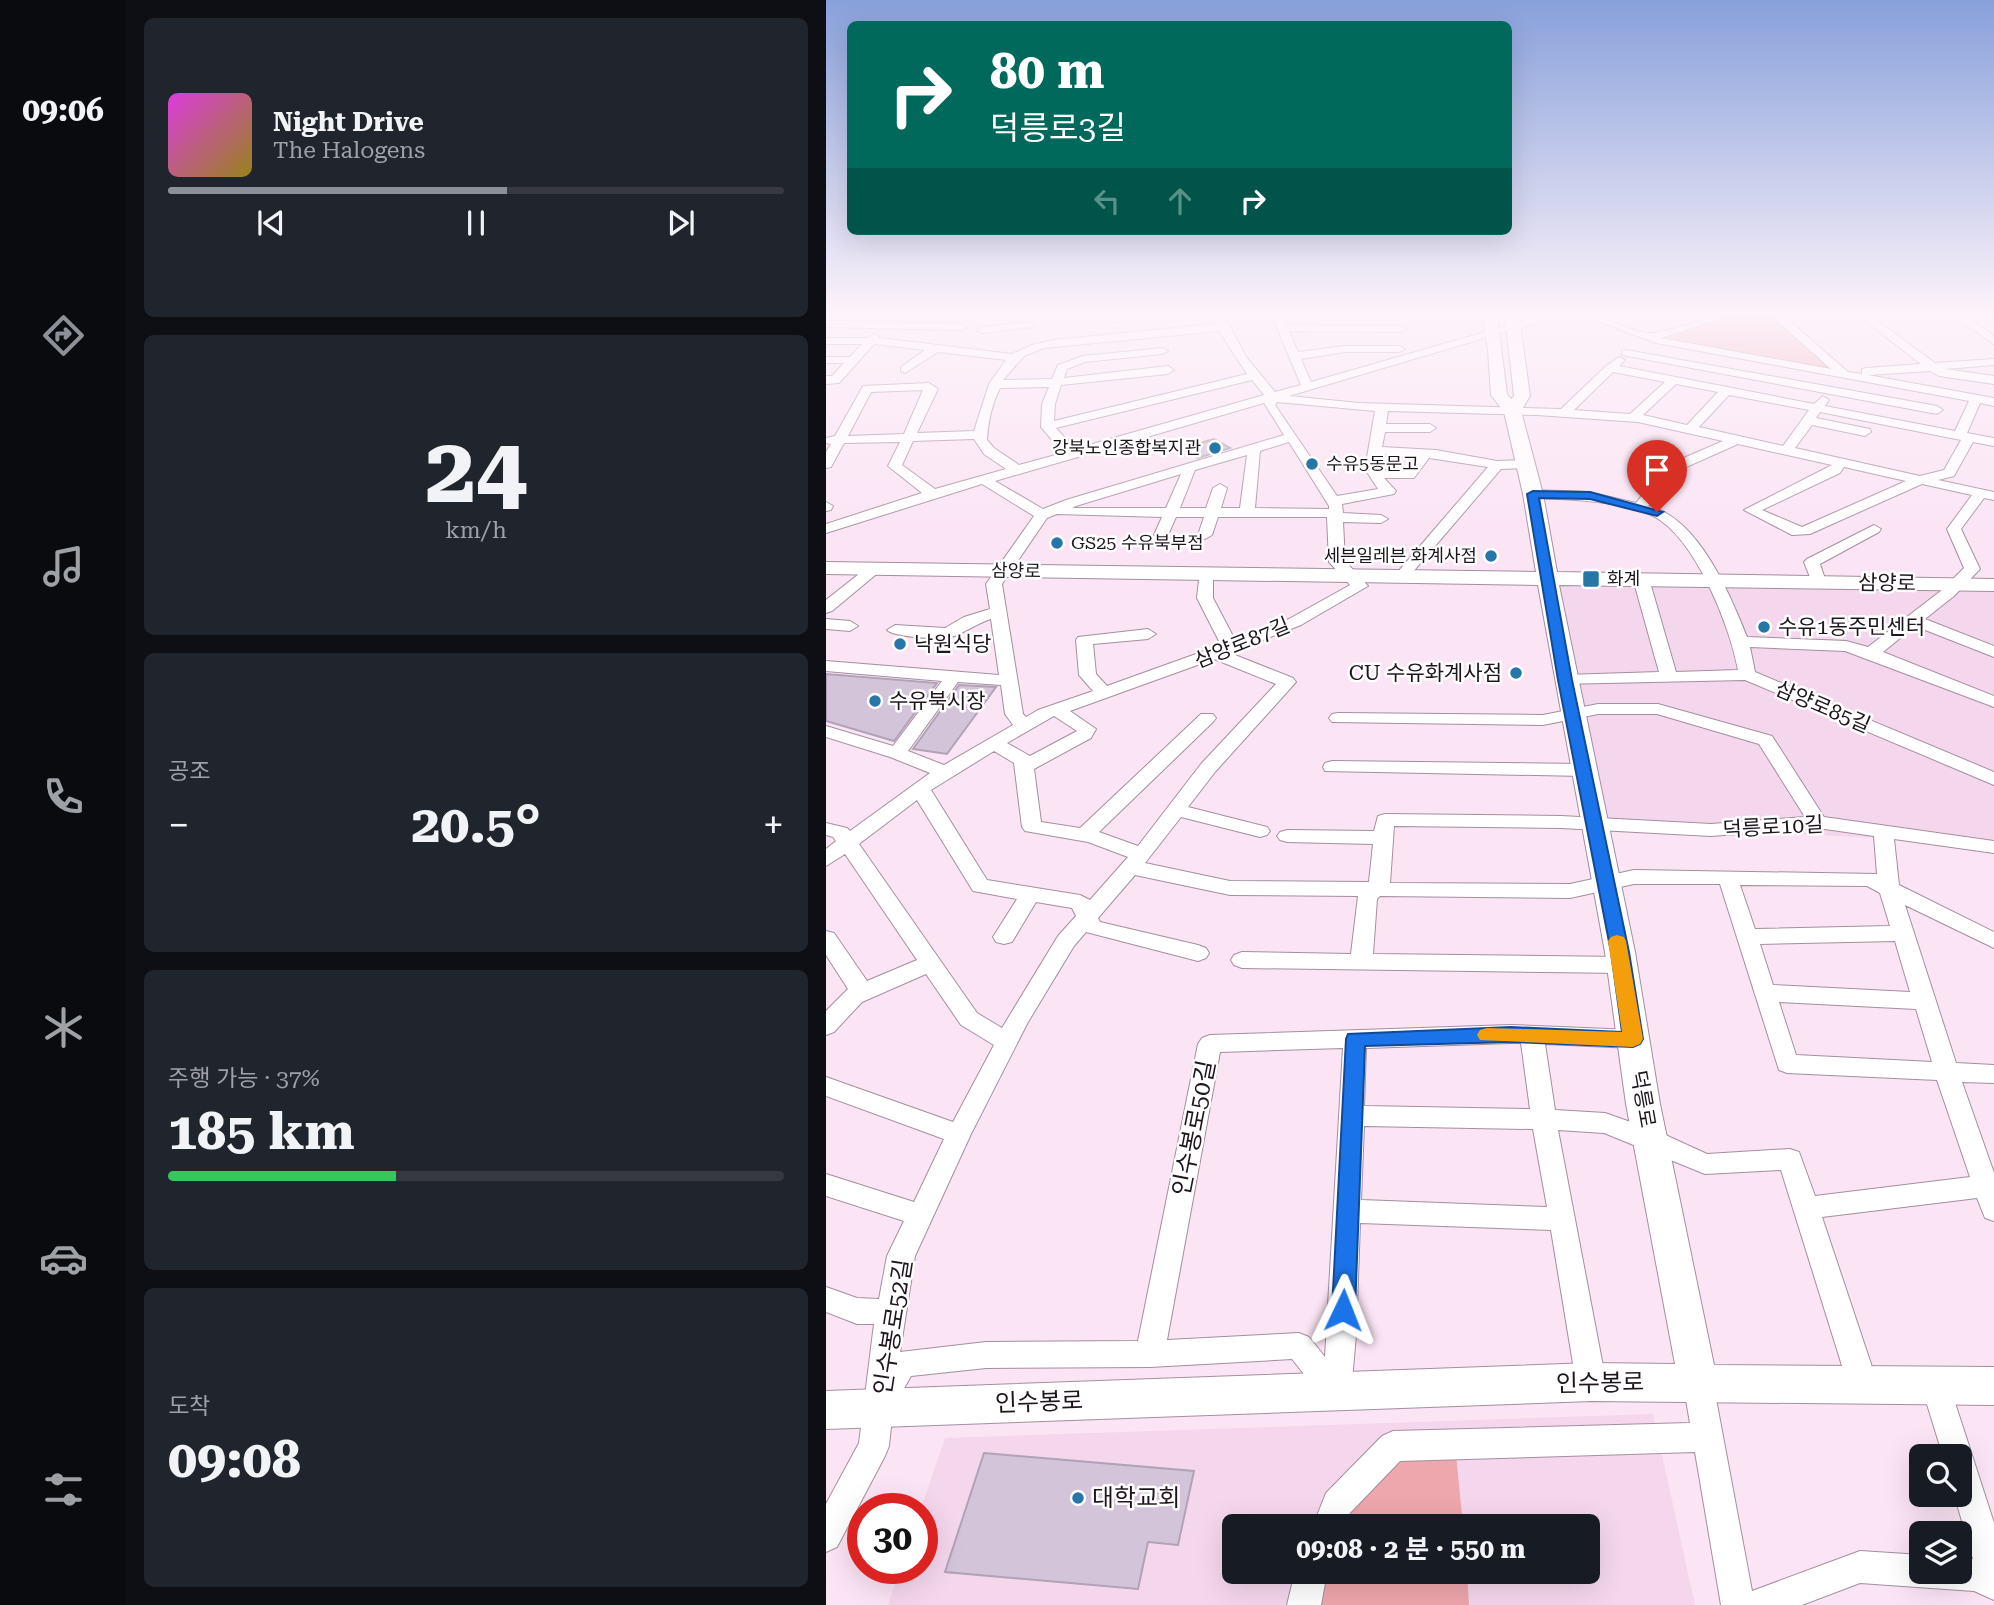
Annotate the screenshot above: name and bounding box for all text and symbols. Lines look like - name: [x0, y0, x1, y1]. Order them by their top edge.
- text: 80 m: [990, 43, 1105, 100]
- icon: right: [875, 49, 966, 140]
- text: 09:06: [22, 91, 104, 129]
- text: Night Drive: [273, 107, 424, 137]
- text: 덕릉로3길: [990, 109, 1126, 147]
- text: The Halogens: [273, 137, 425, 164]
- icon: left: [1088, 182, 1126, 220]
- icon: ahead: [1161, 182, 1199, 220]
- icon: right: [1234, 182, 1272, 220]
- icon: previous: [252, 204, 290, 242]
- icon: pause: [457, 204, 495, 242]
- icon: next: [662, 204, 700, 242]
- icon: directions: [39, 311, 88, 360]
- text: 24: [425, 418, 527, 524]
- place label: 강북노인종합복지관: [1052, 437, 1201, 458]
- marker: 강북노인종합복지관: [1207, 440, 1223, 456]
- pin: [1627, 440, 1687, 512]
- icon: arrive: [1638, 451, 1676, 489]
- place label: 수유5동문고: [1326, 453, 1419, 474]
- marker: 수유5동문고: [1304, 456, 1320, 472]
- text: km/h: [445, 517, 507, 544]
- place label: GS25 수유북부점: [1071, 532, 1204, 553]
- marker: GS25 수유북부점: [1049, 535, 1065, 551]
- icon: music: [39, 542, 88, 591]
- place label: 세븐일레븐 화계사점: [1323, 545, 1477, 566]
- marker: 세븐일레븐 화계사점: [1483, 548, 1499, 564]
- street label: 삼양로: [991, 560, 1041, 581]
- place label: 화계: [1607, 568, 1640, 589]
- marker: 화계: [1581, 569, 1601, 589]
- street label: 삼양로: [1858, 570, 1916, 596]
- street label: 삼양로87길: [1191, 613, 1293, 673]
- place label: 수유1동주민센터: [1778, 615, 1925, 639]
- marker: 수유1동주민센터: [1756, 619, 1772, 635]
- place label: 낙원식당: [914, 632, 991, 656]
- marker: 낙원식당: [892, 636, 908, 652]
- place label: CU 수유화계사점: [1349, 661, 1502, 685]
- marker: CU 수유화계사점: [1508, 665, 1524, 681]
- street label: 삼양로85길: [1772, 676, 1874, 738]
- place label: 수유북시장: [889, 689, 986, 713]
- marker: 수유북시장: [867, 693, 883, 709]
- text: 공조: [168, 758, 210, 785]
- icon: phone: [39, 772, 88, 821]
- text: 20.5°: [411, 794, 541, 855]
- text: −: [168, 803, 189, 847]
- text: +: [763, 803, 784, 847]
- street label: 덕릉로10길: [1722, 812, 1824, 842]
- icon: climate: [39, 1003, 88, 1052]
- street label: 인수봉로50길: [1167, 1058, 1221, 1198]
- text: 주행 가능 · 37%: [168, 1065, 320, 1092]
- street label: 덕릉로: [1626, 1068, 1660, 1130]
- text: 185 km: [168, 1101, 355, 1162]
- icon: car: [39, 1234, 88, 1283]
- street label: 인수봉로52길: [868, 1257, 918, 1397]
- position arrow: [1306, 1273, 1380, 1347]
- street label: 인수봉로: [1556, 1368, 1644, 1398]
- street label: 인수봉로: [994, 1386, 1084, 1418]
- text: 도착: [168, 1393, 210, 1420]
- text: 09:08: [168, 1429, 301, 1490]
- map controls: [1909, 1444, 1972, 1584]
- button: search: [1909, 1444, 1972, 1507]
- icon: filters: [39, 1465, 88, 1514]
- place label: 대학교회: [1092, 1484, 1180, 1512]
- marker: 대학교회: [1070, 1490, 1086, 1506]
- speed limit sign: 30: [847, 1493, 938, 1584]
- button: layers: [1909, 1521, 1972, 1584]
- text: 09:08 · 2 분 · 550 m: [1296, 1534, 1526, 1564]

